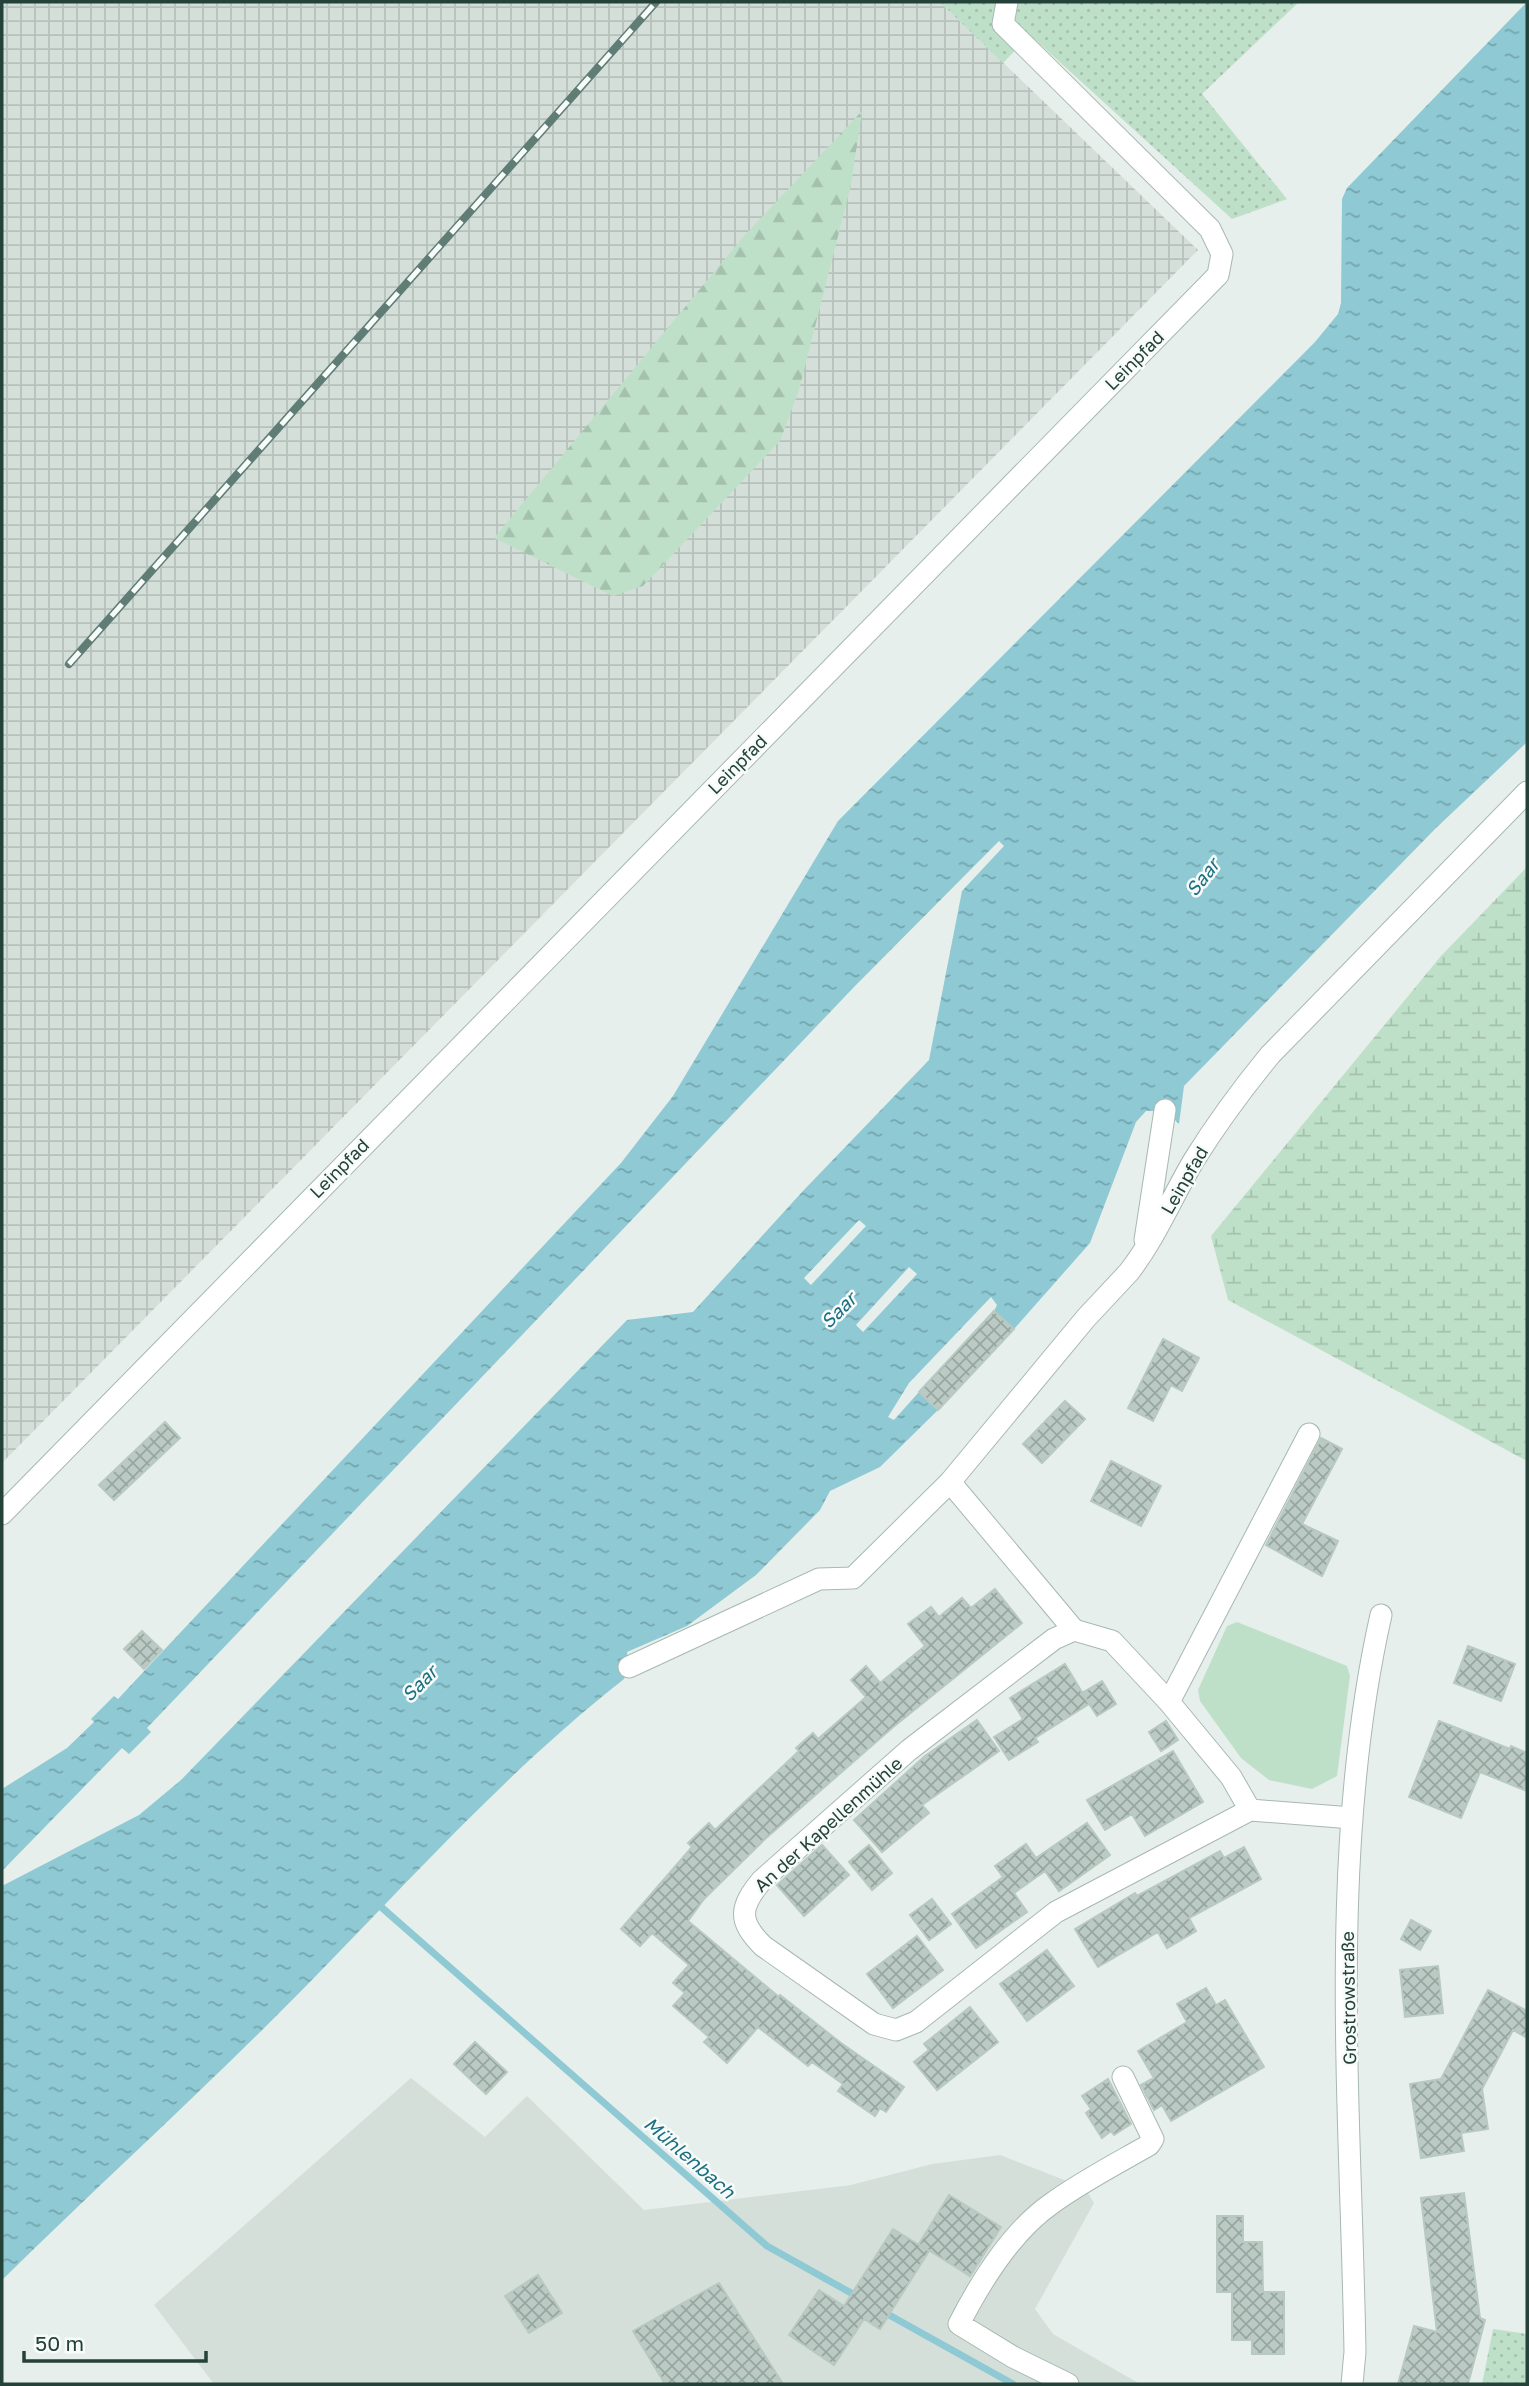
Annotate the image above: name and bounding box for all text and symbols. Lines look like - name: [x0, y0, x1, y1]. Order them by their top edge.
- street label: Leinpfad: [1100, 326, 1168, 394]
- street label: Leinpfad: [703, 730, 771, 798]
- water label: Saar: [1180, 852, 1225, 900]
- street label: Leinpfad: [305, 1134, 373, 1202]
- street label: Leinpfad: [1156, 1142, 1212, 1218]
- water label: Saar: [815, 1286, 862, 1333]
- water label: Saar: [396, 1659, 443, 1706]
- street label: An der Kapellenmühle: [750, 1752, 906, 1896]
- street label: Grostrowstraße: [1336, 1931, 1360, 2065]
- water label: Mühlenbach: [640, 2111, 741, 2203]
- scale bar: [24, 2320, 206, 2364]
- text: 50 m: [35, 2330, 84, 2356]

